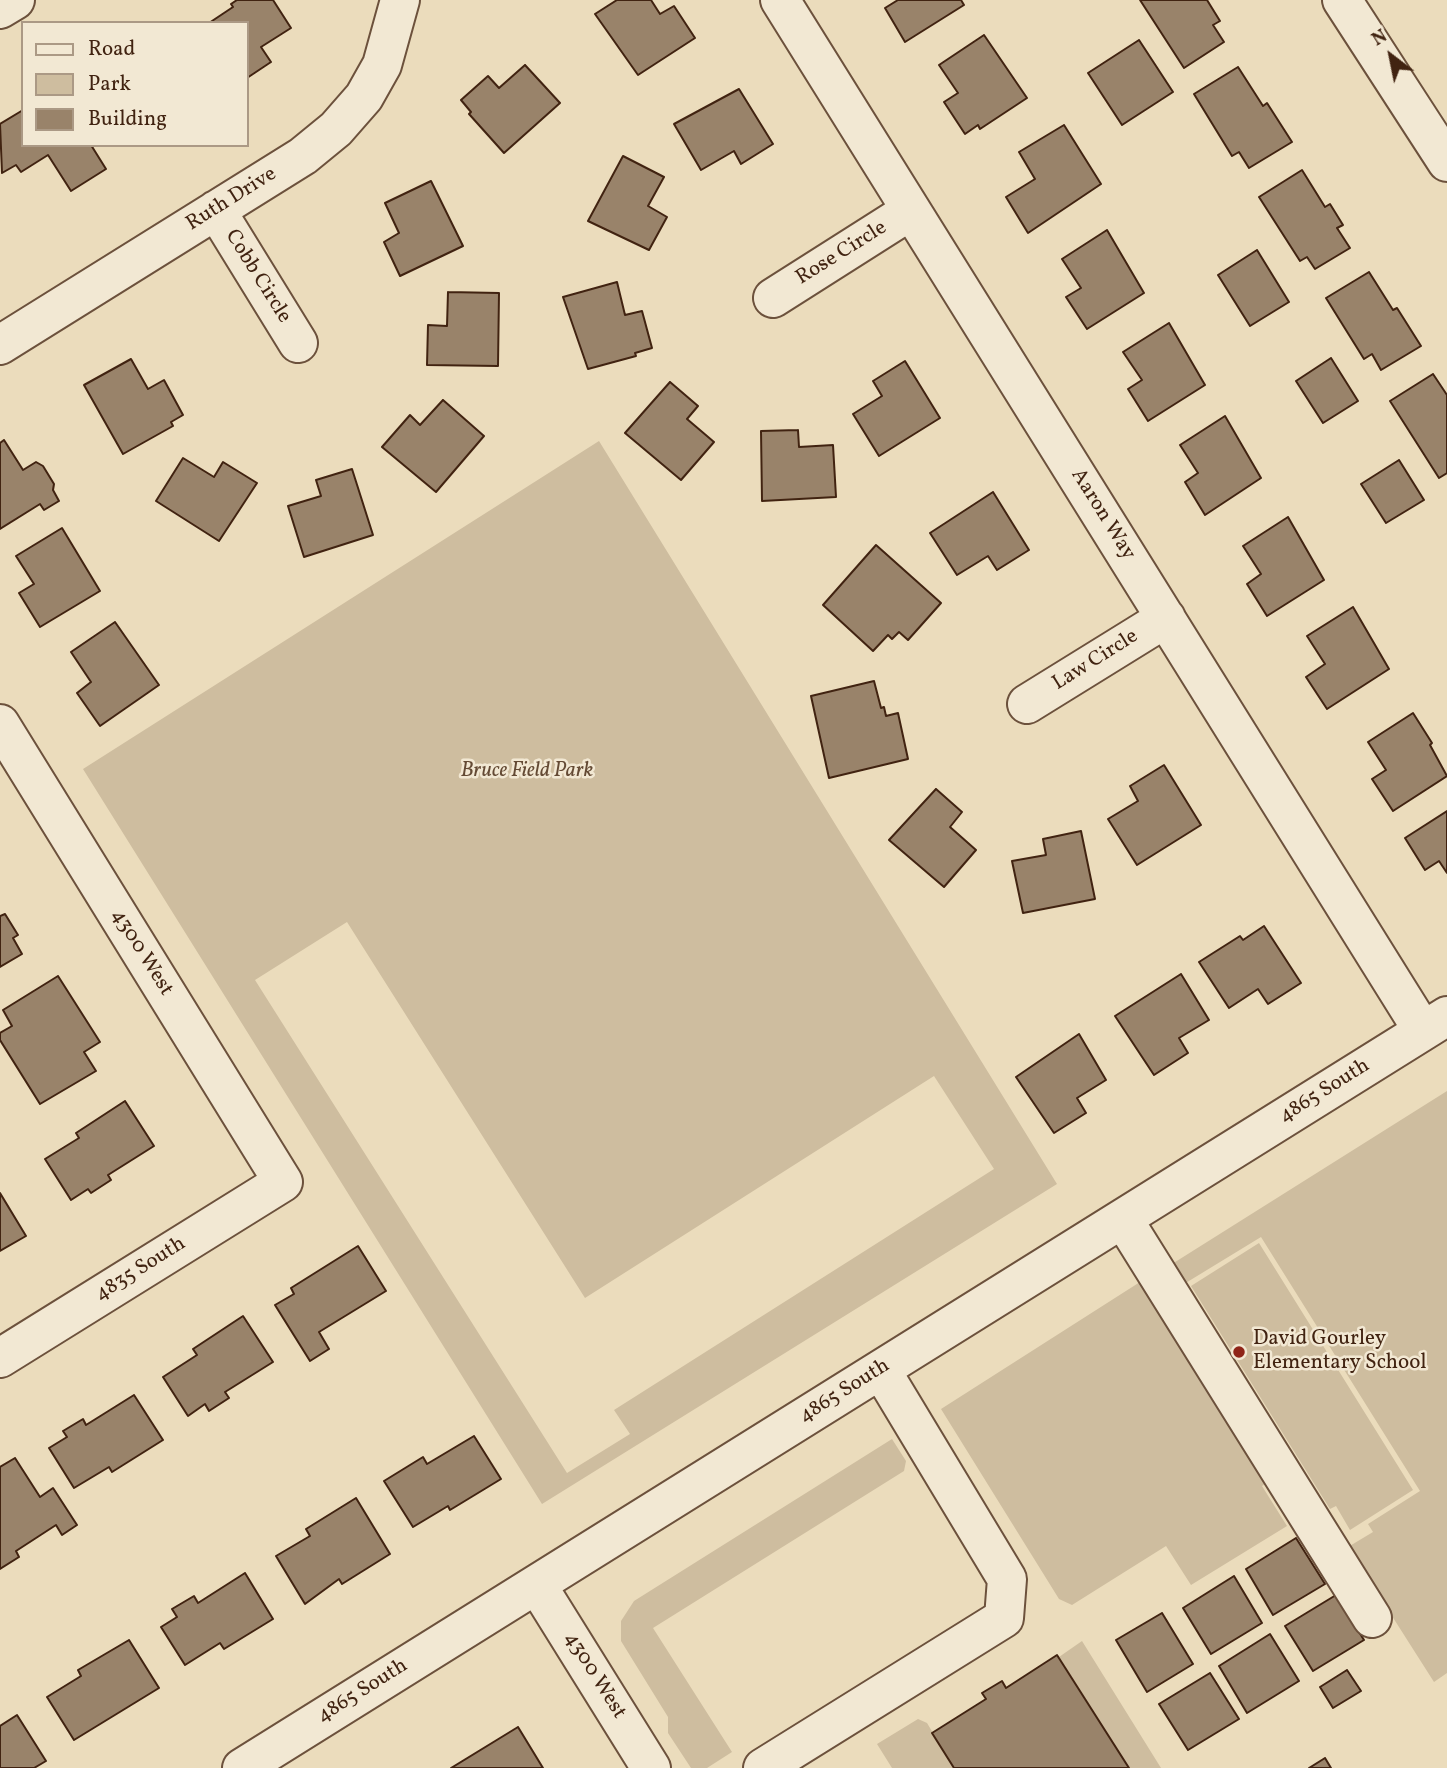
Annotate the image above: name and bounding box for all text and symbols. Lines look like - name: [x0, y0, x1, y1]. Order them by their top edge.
- legend: [21, 21, 248, 147]
- north arrow: [1356, 21, 1426, 91]
- text: N: [1367, 24, 1393, 53]
- text: Road: [88, 35, 135, 64]
- text: Park: [88, 70, 131, 99]
- text: Building: [88, 105, 167, 134]
- street label: Ruth Drive: [182, 162, 282, 238]
- street label: Rose Circle: [792, 216, 892, 292]
- street label: Cobb Circle: [218, 226, 296, 328]
- street label: Aaron Way: [1064, 465, 1140, 565]
- street label: Law Circle: [1049, 625, 1143, 697]
- park label: Bruce Field Park: [461, 759, 593, 785]
- street label: 4300 West: [104, 905, 178, 1001]
- street label: 4865 South: [1275, 1054, 1375, 1130]
- street label: 4835 South: [91, 1232, 191, 1308]
- place label: David Gourley Elementary School: [1253, 1327, 1427, 1377]
- marker: David Gourley Elementary School: [1231, 1344, 1247, 1360]
- street label: 4865 South: [795, 1354, 895, 1430]
- street label: 4300 West: [557, 1628, 631, 1724]
- street label: 4865 South: [313, 1654, 413, 1730]

